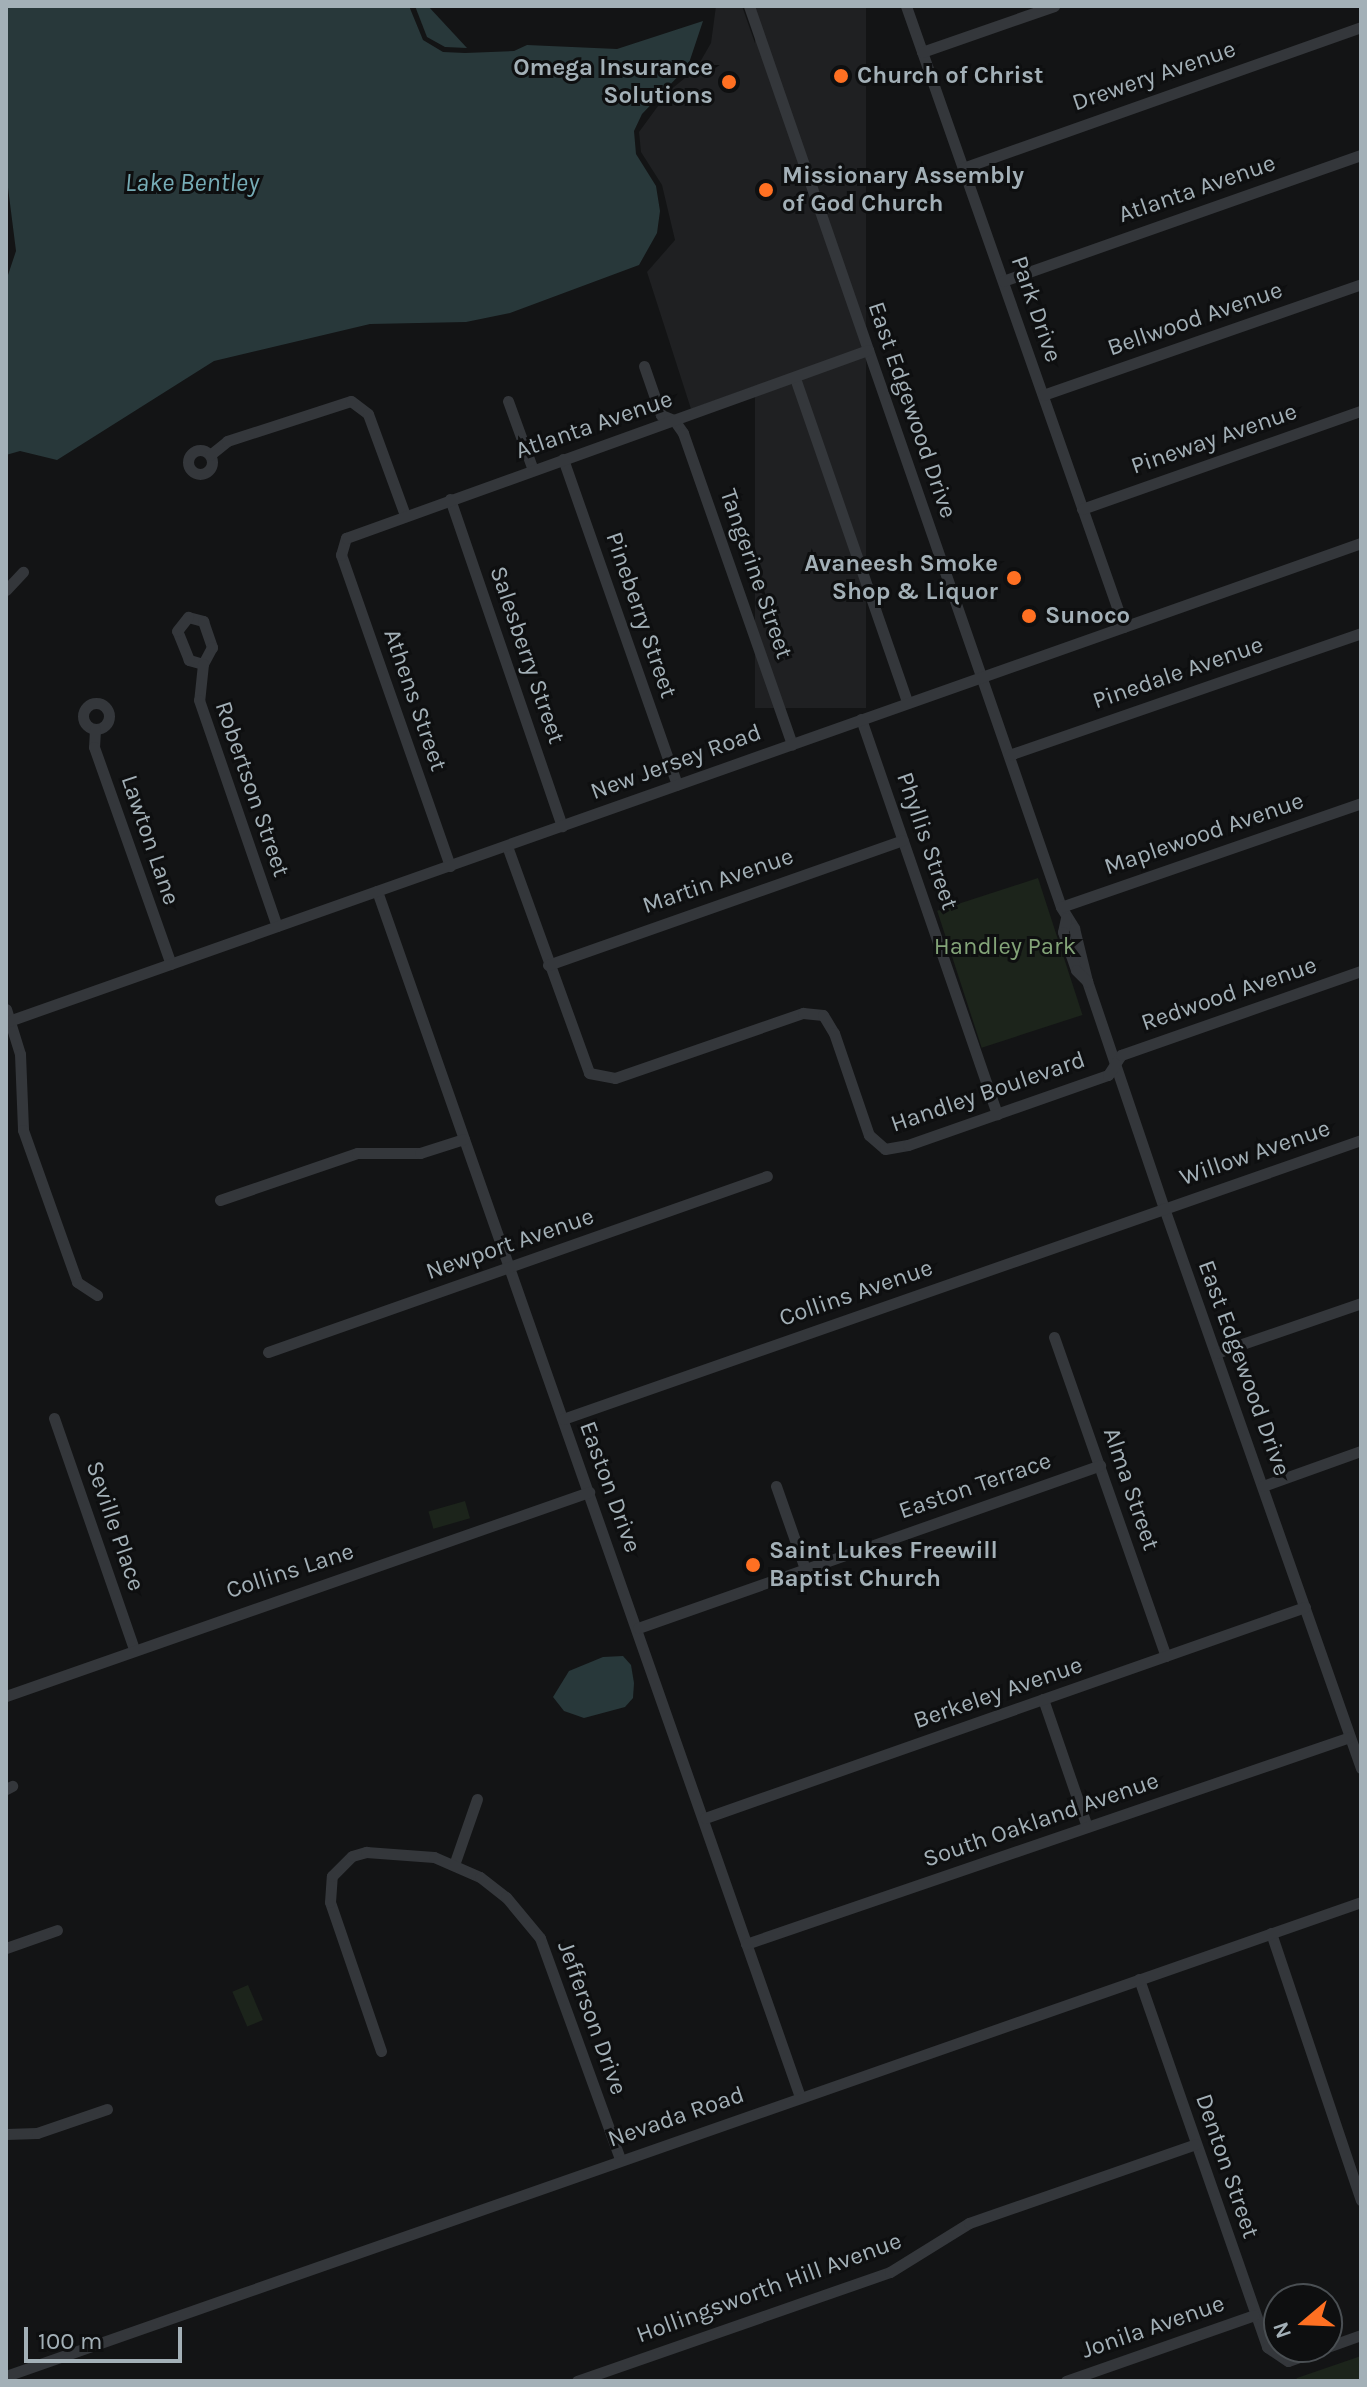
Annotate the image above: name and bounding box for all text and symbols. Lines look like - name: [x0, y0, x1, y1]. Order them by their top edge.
- street label: Drewery Avenue: [1068, 35, 1240, 117]
- place label: Omega Insurance Solutions: [513, 54, 713, 110]
- place label: Church of Christ: [857, 62, 1043, 90]
- marker: Church of Christ: [832, 67, 850, 85]
- marker: Omega Insurance Solutions: [720, 73, 738, 91]
- street label: Atlanta Avenue: [1115, 149, 1279, 229]
- place label: Missionary Assembly of God Church: [782, 162, 1024, 218]
- water label: Lake Bentley: [125, 167, 259, 199]
- marker: Missionary Assembly of God Church: [757, 181, 775, 199]
- street label: Park Drive: [1004, 252, 1068, 366]
- street label: Bellwood Avenue: [1104, 276, 1286, 362]
- street label: East Edgewood Drive: [861, 298, 963, 522]
- street label: Atlanta Avenue: [512, 385, 676, 465]
- street label: Pineway Avenue: [1127, 397, 1301, 481]
- street label: Tangerine Street: [713, 485, 799, 663]
- street label: Pineberry Street: [599, 528, 683, 702]
- place label: Avaneesh Smoke Shop & Liquor: [804, 550, 998, 606]
- street label: Salesberry Street: [483, 562, 571, 748]
- marker: Avaneesh Smoke Shop & Liquor: [1005, 569, 1023, 587]
- place label: Sunoco: [1045, 602, 1130, 630]
- marker: Sunoco: [1020, 607, 1038, 625]
- street label: Athens Street: [377, 625, 453, 775]
- street label: Pinedale Avenue: [1089, 630, 1267, 716]
- street label: Robertson Street: [208, 697, 296, 881]
- street label: New Jersey Road: [587, 718, 765, 806]
- street label: Phyllis Street: [890, 768, 964, 914]
- street label: Lawton Lane: [114, 771, 186, 909]
- street label: Maplewood Avenue: [1100, 786, 1308, 882]
- street label: Martin Avenue: [639, 842, 797, 920]
- park label: Handley Park: [934, 933, 1076, 961]
- street label: Redwood Avenue: [1137, 950, 1321, 1038]
- street label: Handley Boulevard: [887, 1045, 1089, 1139]
- street label: Willow Avenue: [1176, 1114, 1334, 1192]
- street label: Newport Avenue: [422, 1202, 598, 1286]
- street label: Collins Avenue: [776, 1253, 936, 1333]
- street label: East Edgewood Drive: [1192, 1256, 1296, 1480]
- street label: Easton Drive: [573, 1417, 647, 1557]
- street label: Alma Street: [1097, 1424, 1165, 1554]
- street label: Easton Terrace: [895, 1446, 1055, 1526]
- street label: Seville Place: [79, 1457, 151, 1595]
- street label: Collins Lane: [223, 1537, 357, 1605]
- place label: Saint Lukes Freewill Baptist Church: [769, 1537, 998, 1593]
- marker: Saint Lukes Freewill Baptist Church: [744, 1556, 762, 1574]
- street label: Berkeley Avenue: [910, 1651, 1086, 1735]
- street label: South Oakland Avenue: [920, 1766, 1162, 1874]
- street label: Jefferson Drive: [551, 1937, 633, 2099]
- street label: Nevada Road: [604, 2080, 748, 2154]
- street label: Denton Street: [1189, 2090, 1265, 2242]
- street label: Hollingsworth Hill Avenue: [632, 2227, 906, 2349]
- north arrow: [1263, 2283, 1343, 2363]
- street label: Jonila Avenue: [1078, 2289, 1228, 2365]
- scale bar: [28, 2311, 186, 2361]
- text: N: [1267, 2318, 1297, 2342]
- text: 100 m: [38, 2327, 103, 2355]

